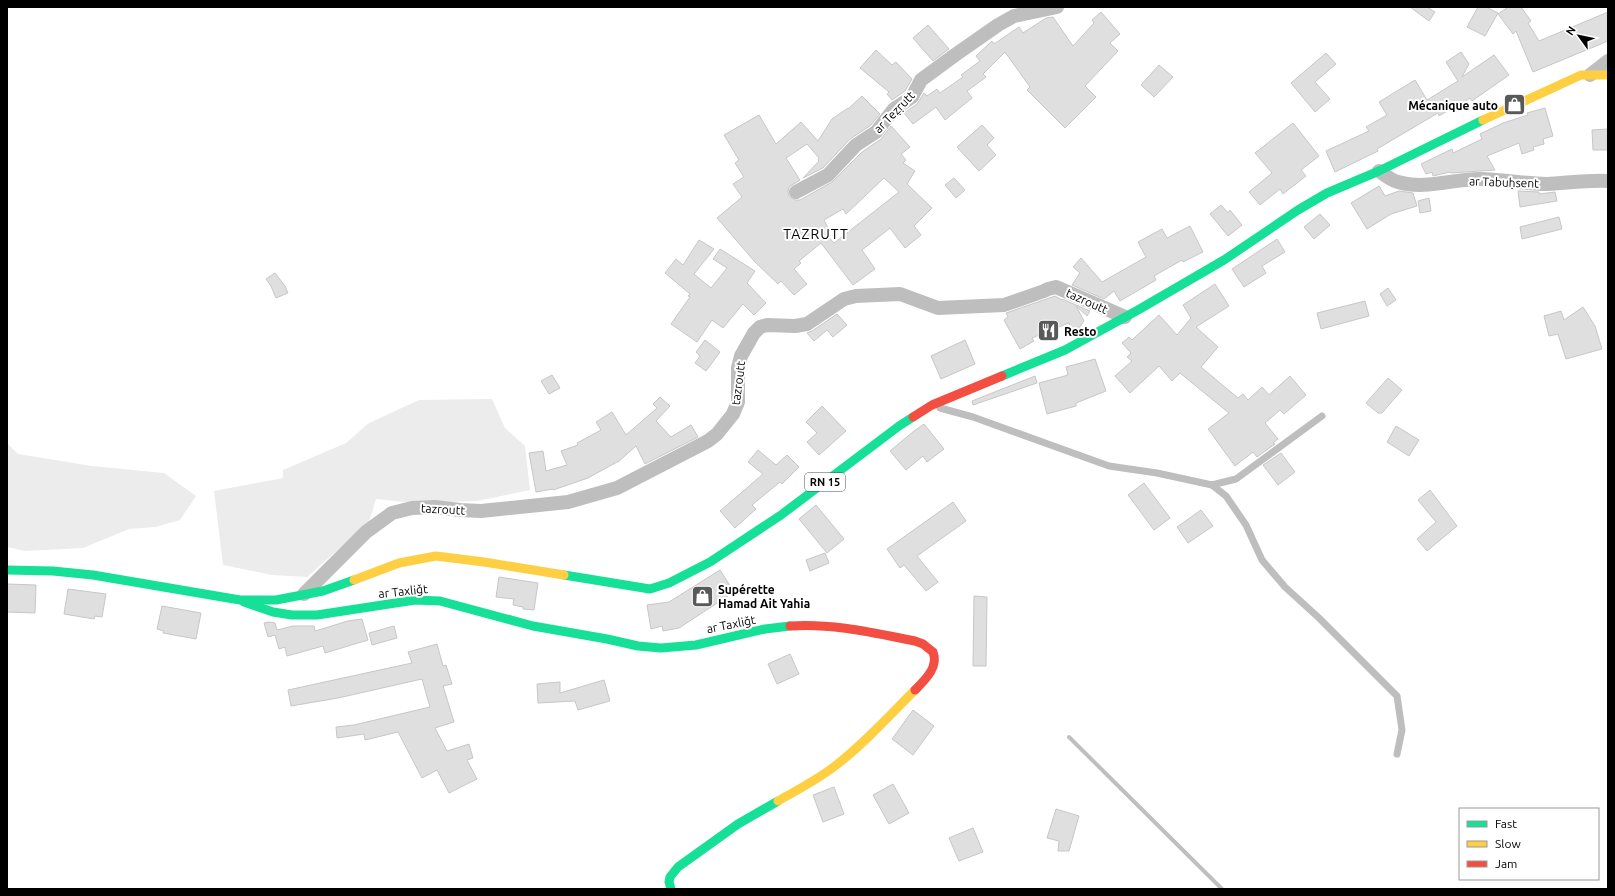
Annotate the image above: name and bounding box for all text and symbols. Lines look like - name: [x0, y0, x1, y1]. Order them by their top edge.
- north arrow: [1559, 16, 1599, 56]
- text: N: [1563, 24, 1578, 37]
- street label: ar Teẓṛutt: [871, 88, 918, 136]
- shop icon: Mécanique auto: [1501, 92, 1527, 118]
- place label: Mécanique auto: [1408, 99, 1498, 112]
- street label: ar Tabuḥsent: [1469, 174, 1539, 191]
- district label: TAZRUTT: [783, 226, 849, 242]
- street label: tazroutt: [1064, 286, 1110, 316]
- restaurant icon: Resto: [1036, 318, 1062, 344]
- place label: Resto: [1064, 325, 1096, 338]
- street label: tazroutt: [729, 360, 747, 406]
- road number: RN 15: [805, 473, 845, 491]
- street label: tazroutt: [421, 501, 466, 517]
- street label: ar Taxliǧt: [378, 582, 429, 600]
- shop icon: Supérette Hamad Ait Yahia: [689, 583, 715, 609]
- place label: Supérette Hamad Ait Yahia: [718, 583, 810, 610]
- street label: ar Taxliǧt: [705, 613, 757, 635]
- legend: [1459, 808, 1599, 880]
- text: Fast: [1495, 817, 1517, 830]
- text: Slow: [1495, 837, 1521, 850]
- text: Jam: [1495, 857, 1517, 870]

